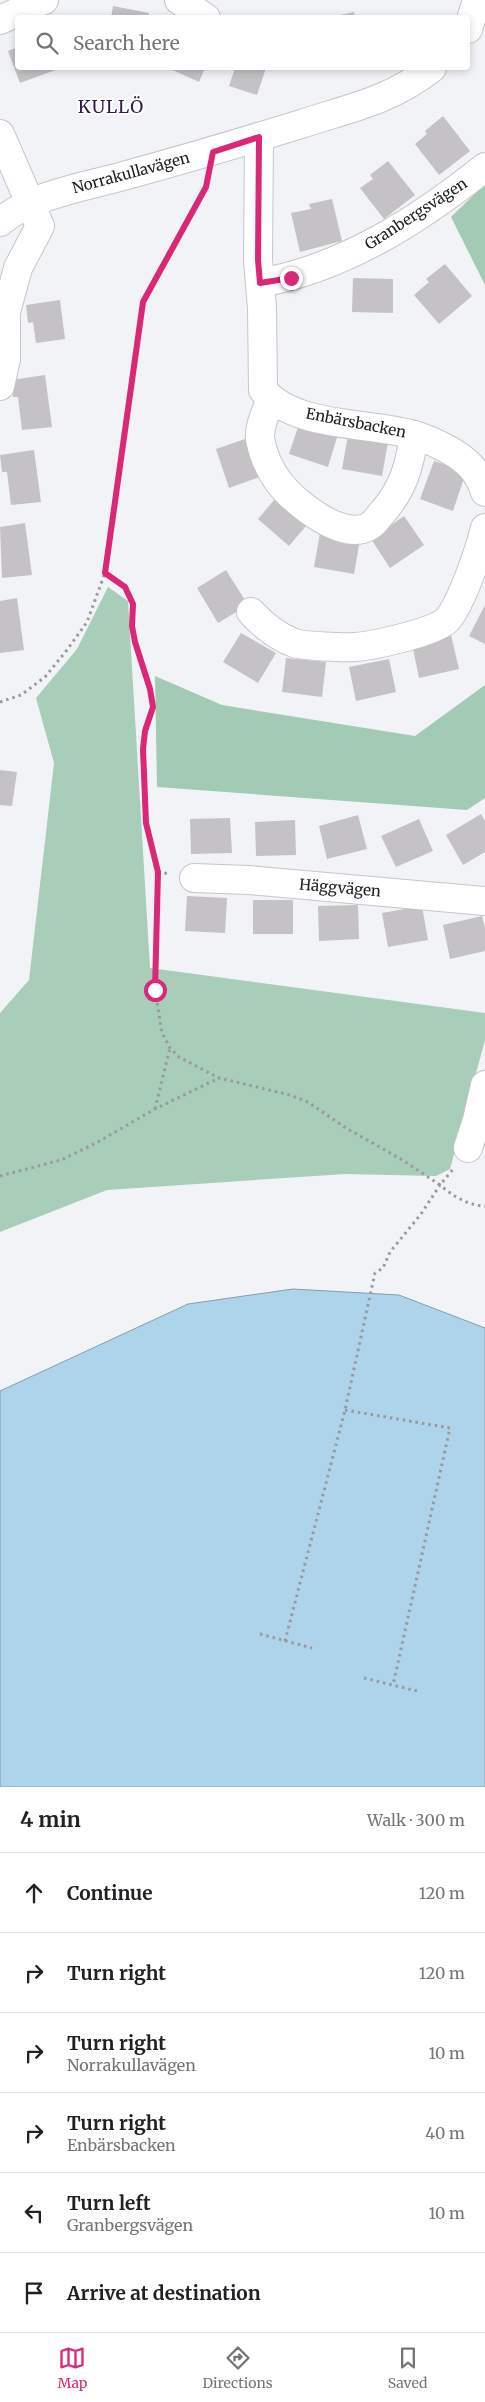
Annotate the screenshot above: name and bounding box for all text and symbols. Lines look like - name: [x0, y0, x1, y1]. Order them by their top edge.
- search box: [15, 15, 470, 70]
- icon: search: [33, 29, 61, 57]
- text: Search here: [73, 31, 180, 55]
- district label: KULLÖ: [78, 95, 144, 118]
- street label: Norrakullavägen: [70, 148, 192, 197]
- street label: Granbergsvägen: [361, 173, 470, 254]
- route end: [280, 267, 303, 290]
- street label: Enbärsbacken: [304, 403, 408, 442]
- street label: Häggvägen: [298, 874, 382, 901]
- route start: [144, 979, 167, 1002]
- text: 4 min: [20, 1806, 81, 1833]
- text: Walk · 300 m: [367, 1810, 465, 1830]
- icon: ahead: [20, 1879, 48, 1907]
- text: Continue: [67, 1881, 153, 1905]
- text: 120 m: [419, 1883, 465, 1903]
- icon: right: [20, 1959, 48, 1987]
- text: Turn right: [67, 1961, 166, 1985]
- text: 120 m: [419, 1963, 465, 1983]
- text: Turn right: [67, 2031, 166, 2055]
- icon: right: [20, 2039, 48, 2067]
- text: 10 m: [428, 2043, 465, 2063]
- text: Norrakullavägen: [67, 2055, 196, 2075]
- text: Turn right: [67, 2111, 166, 2135]
- icon: right: [20, 2119, 48, 2147]
- text: 40 m: [425, 2123, 465, 2143]
- text: Enbärsbacken: [67, 2135, 176, 2155]
- text: Turn left: [67, 2191, 151, 2215]
- icon: left: [20, 2199, 48, 2227]
- text: 10 m: [428, 2203, 465, 2223]
- text: Granbergsvägen: [67, 2215, 193, 2235]
- icon: arrive: [20, 2279, 48, 2307]
- text: Arrive at destination: [67, 2281, 261, 2305]
- tab: Map: [58, 2344, 87, 2392]
- tab: Directions: [203, 2344, 273, 2392]
- tab: Saved: [388, 2344, 427, 2392]

